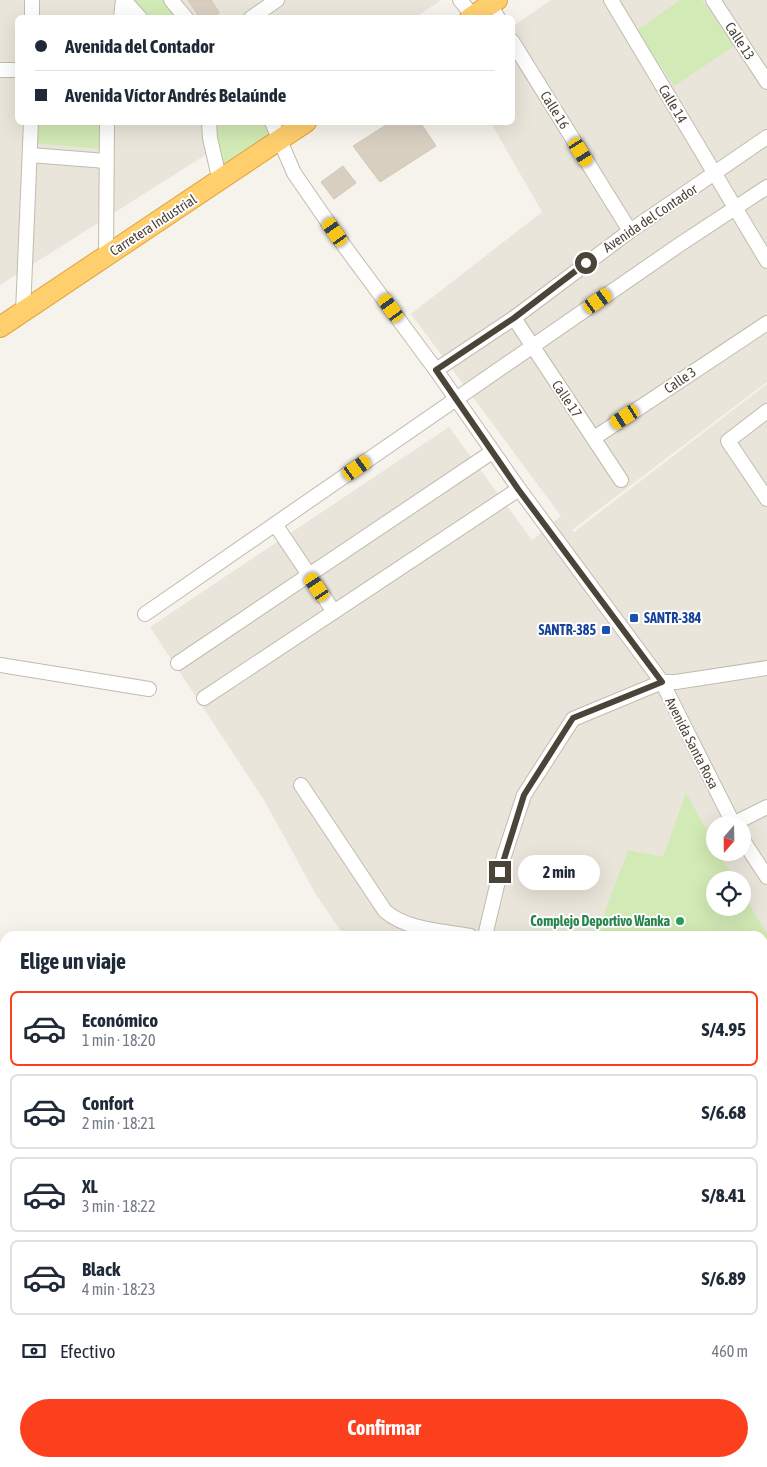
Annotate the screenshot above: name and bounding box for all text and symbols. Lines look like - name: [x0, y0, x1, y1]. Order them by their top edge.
- street label: Calle 13: [722, 19, 758, 63]
- text: Avenida del Contador: [65, 35, 214, 57]
- street label: Calle 14: [655, 82, 691, 126]
- text: Avenida Víctor Andrés Belaúnde: [65, 84, 286, 106]
- street label: Calle 16: [537, 88, 573, 132]
- car: [566, 135, 595, 169]
- street label: Avenida del Contador: [600, 180, 701, 255]
- street label: Carretera Industrial: [107, 191, 200, 259]
- car: [320, 215, 349, 249]
- route start: [575, 252, 597, 274]
- car: [581, 286, 614, 316]
- car: [376, 291, 405, 325]
- street label: Calle 3: [661, 364, 699, 396]
- street label: Calle 17: [549, 377, 585, 421]
- car: [608, 403, 641, 431]
- car: [340, 453, 373, 483]
- car: [302, 570, 331, 604]
- place label: SANTR-384: [644, 610, 702, 626]
- marker: SANTR-384: [628, 612, 640, 624]
- place label: SANTR-385: [539, 622, 596, 638]
- marker: SANTR-385: [600, 624, 612, 636]
- street label: Avenida Santa Rosa: [662, 695, 722, 791]
- north arrow: [706, 816, 751, 861]
- map controls: [706, 816, 751, 916]
- callout: 2 min: [518, 854, 600, 890]
- route end: [489, 861, 511, 883]
- text: 2 min: [543, 863, 575, 881]
- button: locate: [706, 871, 751, 916]
- place label: Complejo Deportivo Wanka: [530, 913, 670, 929]
- marker: Complejo Deportivo Wanka: [674, 915, 686, 927]
- text: Elige un viaje: [20, 948, 126, 974]
- icon: car: [22, 1006, 67, 1051]
- text: Económico: [82, 1009, 158, 1031]
- text: S/4.95: [701, 1018, 746, 1040]
- text: 1 min · 18:20: [82, 1031, 155, 1049]
- icon: car: [22, 1089, 67, 1134]
- text: Confort: [82, 1092, 134, 1114]
- text: S/6.68: [701, 1101, 746, 1123]
- text: 2 min · 18:21: [82, 1114, 155, 1132]
- icon: car: [22, 1172, 67, 1217]
- text: XL: [82, 1175, 98, 1197]
- text: S/8.41: [701, 1184, 746, 1206]
- text: 3 min · 18:22: [82, 1197, 155, 1215]
- icon: car: [22, 1255, 67, 1300]
- text: Black: [82, 1258, 120, 1280]
- text: S/6.89: [701, 1267, 746, 1289]
- text: 4 min · 18:23: [82, 1280, 155, 1298]
- icon: cash: [20, 1337, 48, 1365]
- text: Efectivo: [60, 1340, 115, 1362]
- text: 460 m: [712, 1342, 748, 1360]
- button: Confirmar: [20, 1399, 748, 1457]

